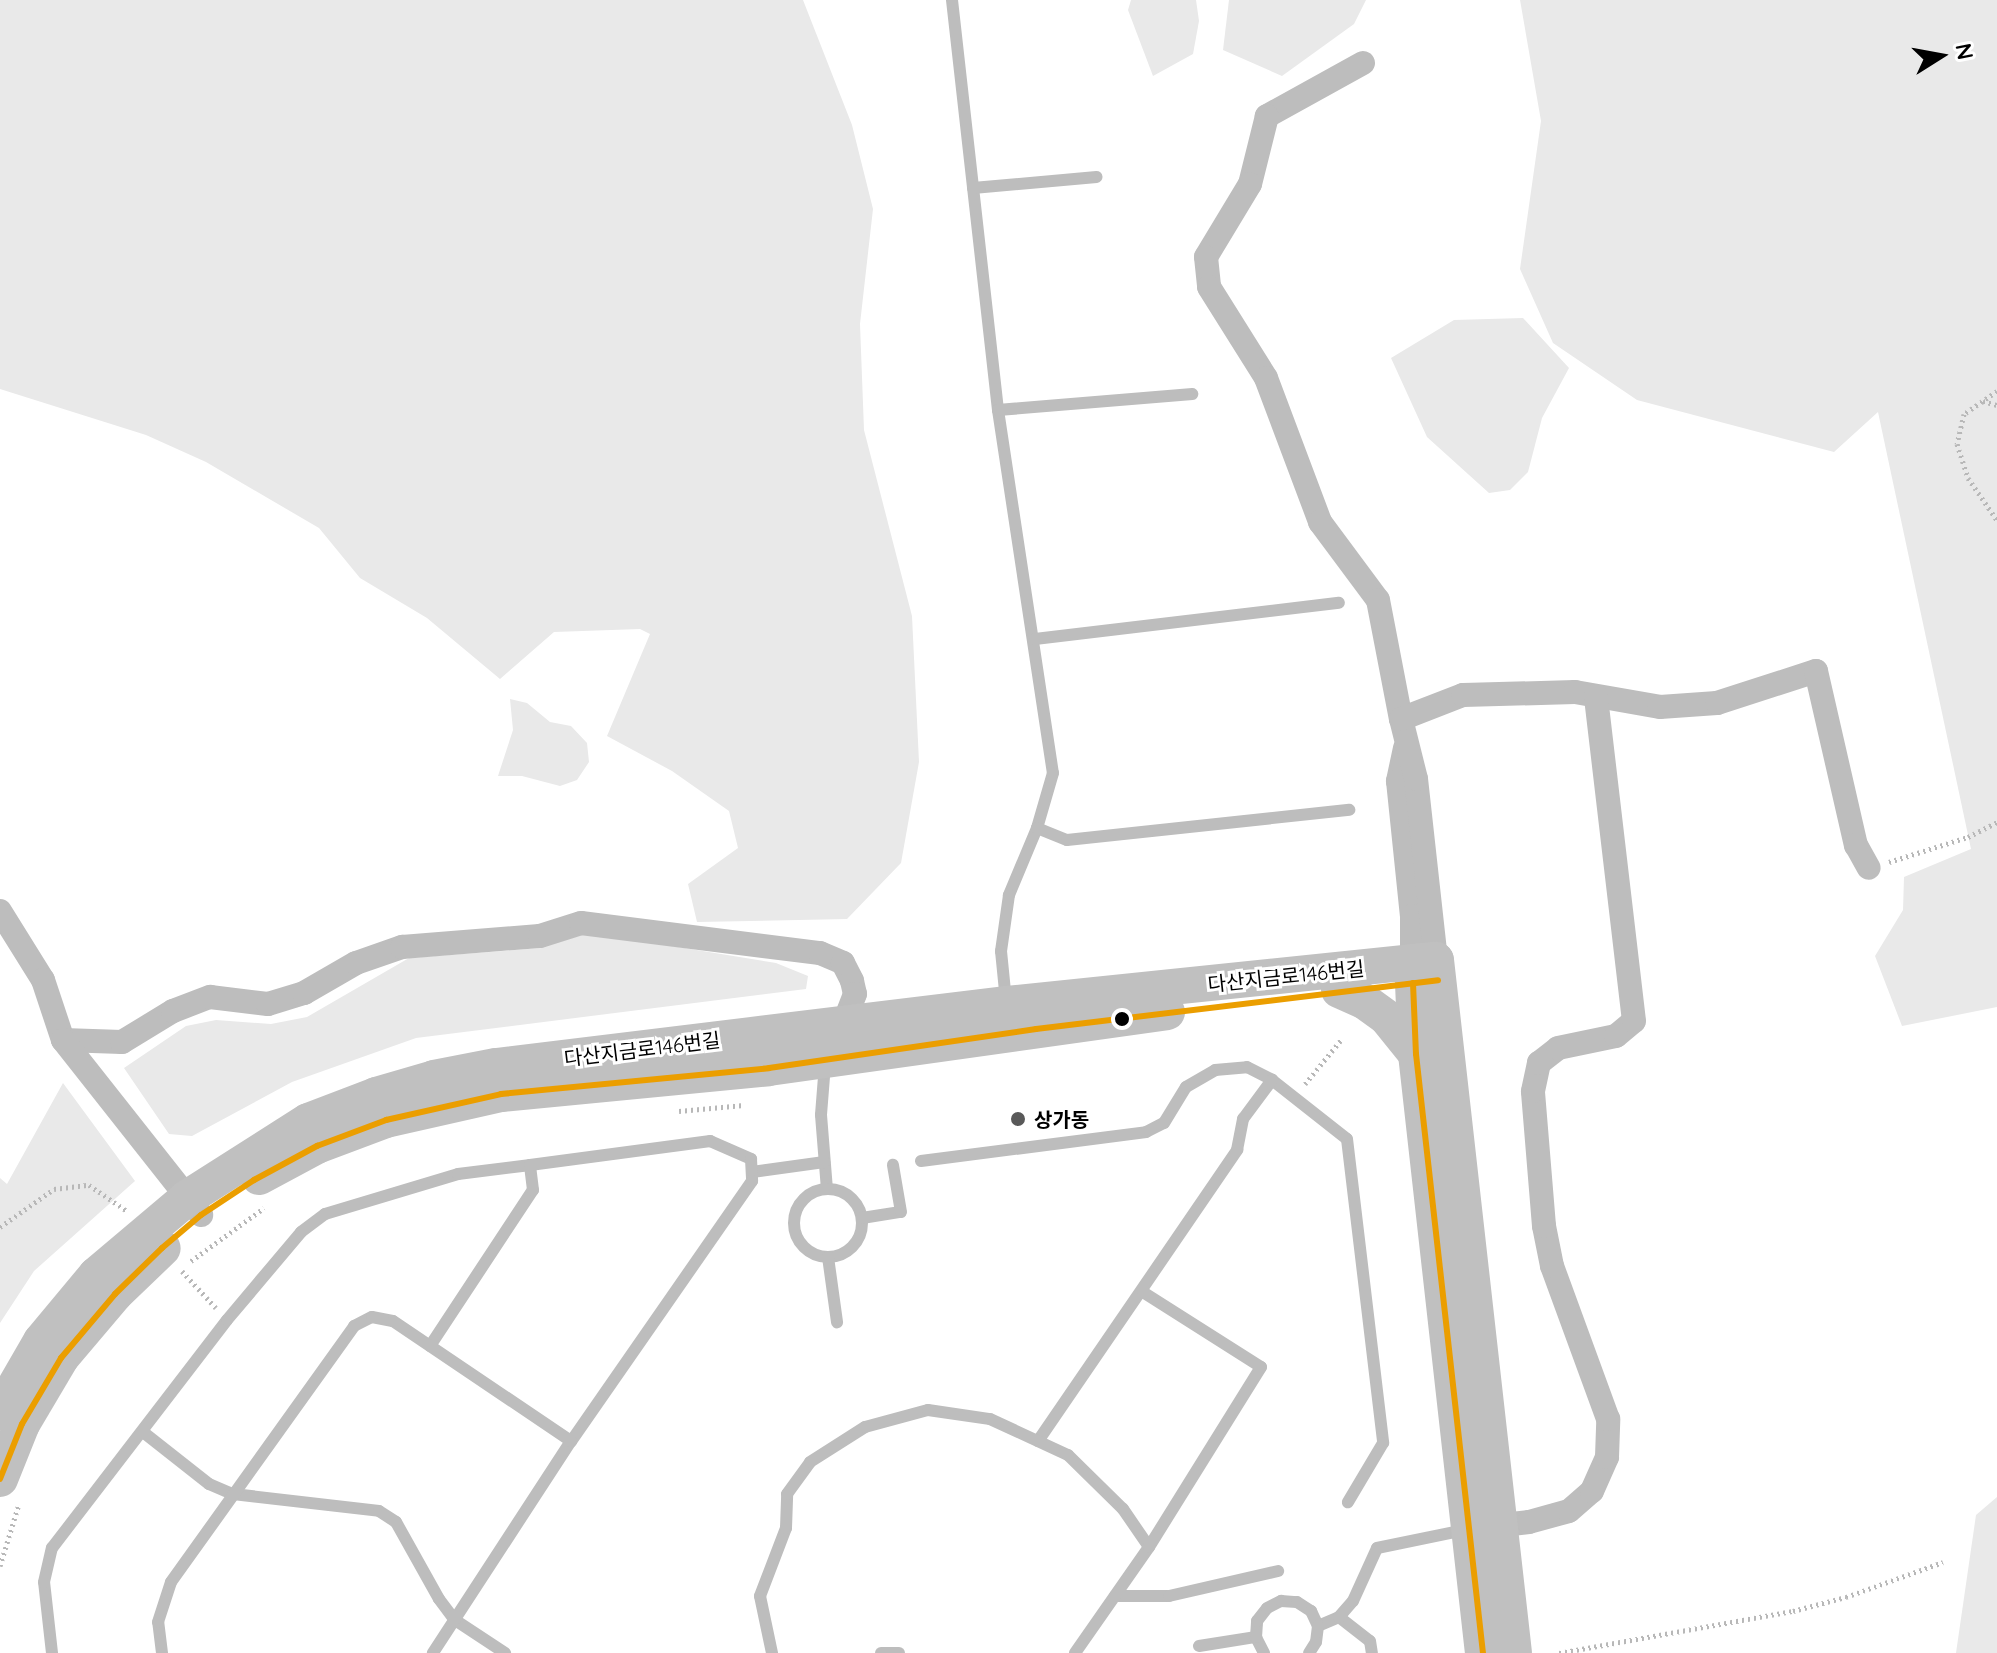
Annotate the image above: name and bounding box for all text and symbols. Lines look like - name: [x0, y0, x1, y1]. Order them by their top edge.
- north arrow: [1901, 16, 1981, 96]
- text: N: [1949, 41, 1980, 62]
- street label: 다산지금로146번길: [1207, 956, 1365, 996]
- unlabelled marker: [1114, 1011, 1130, 1027]
- street label: 다산지금로146번길: [563, 1028, 721, 1070]
- place label: 상가동: [1034, 1107, 1089, 1131]
- marker: 상가동: [1009, 1110, 1027, 1128]

